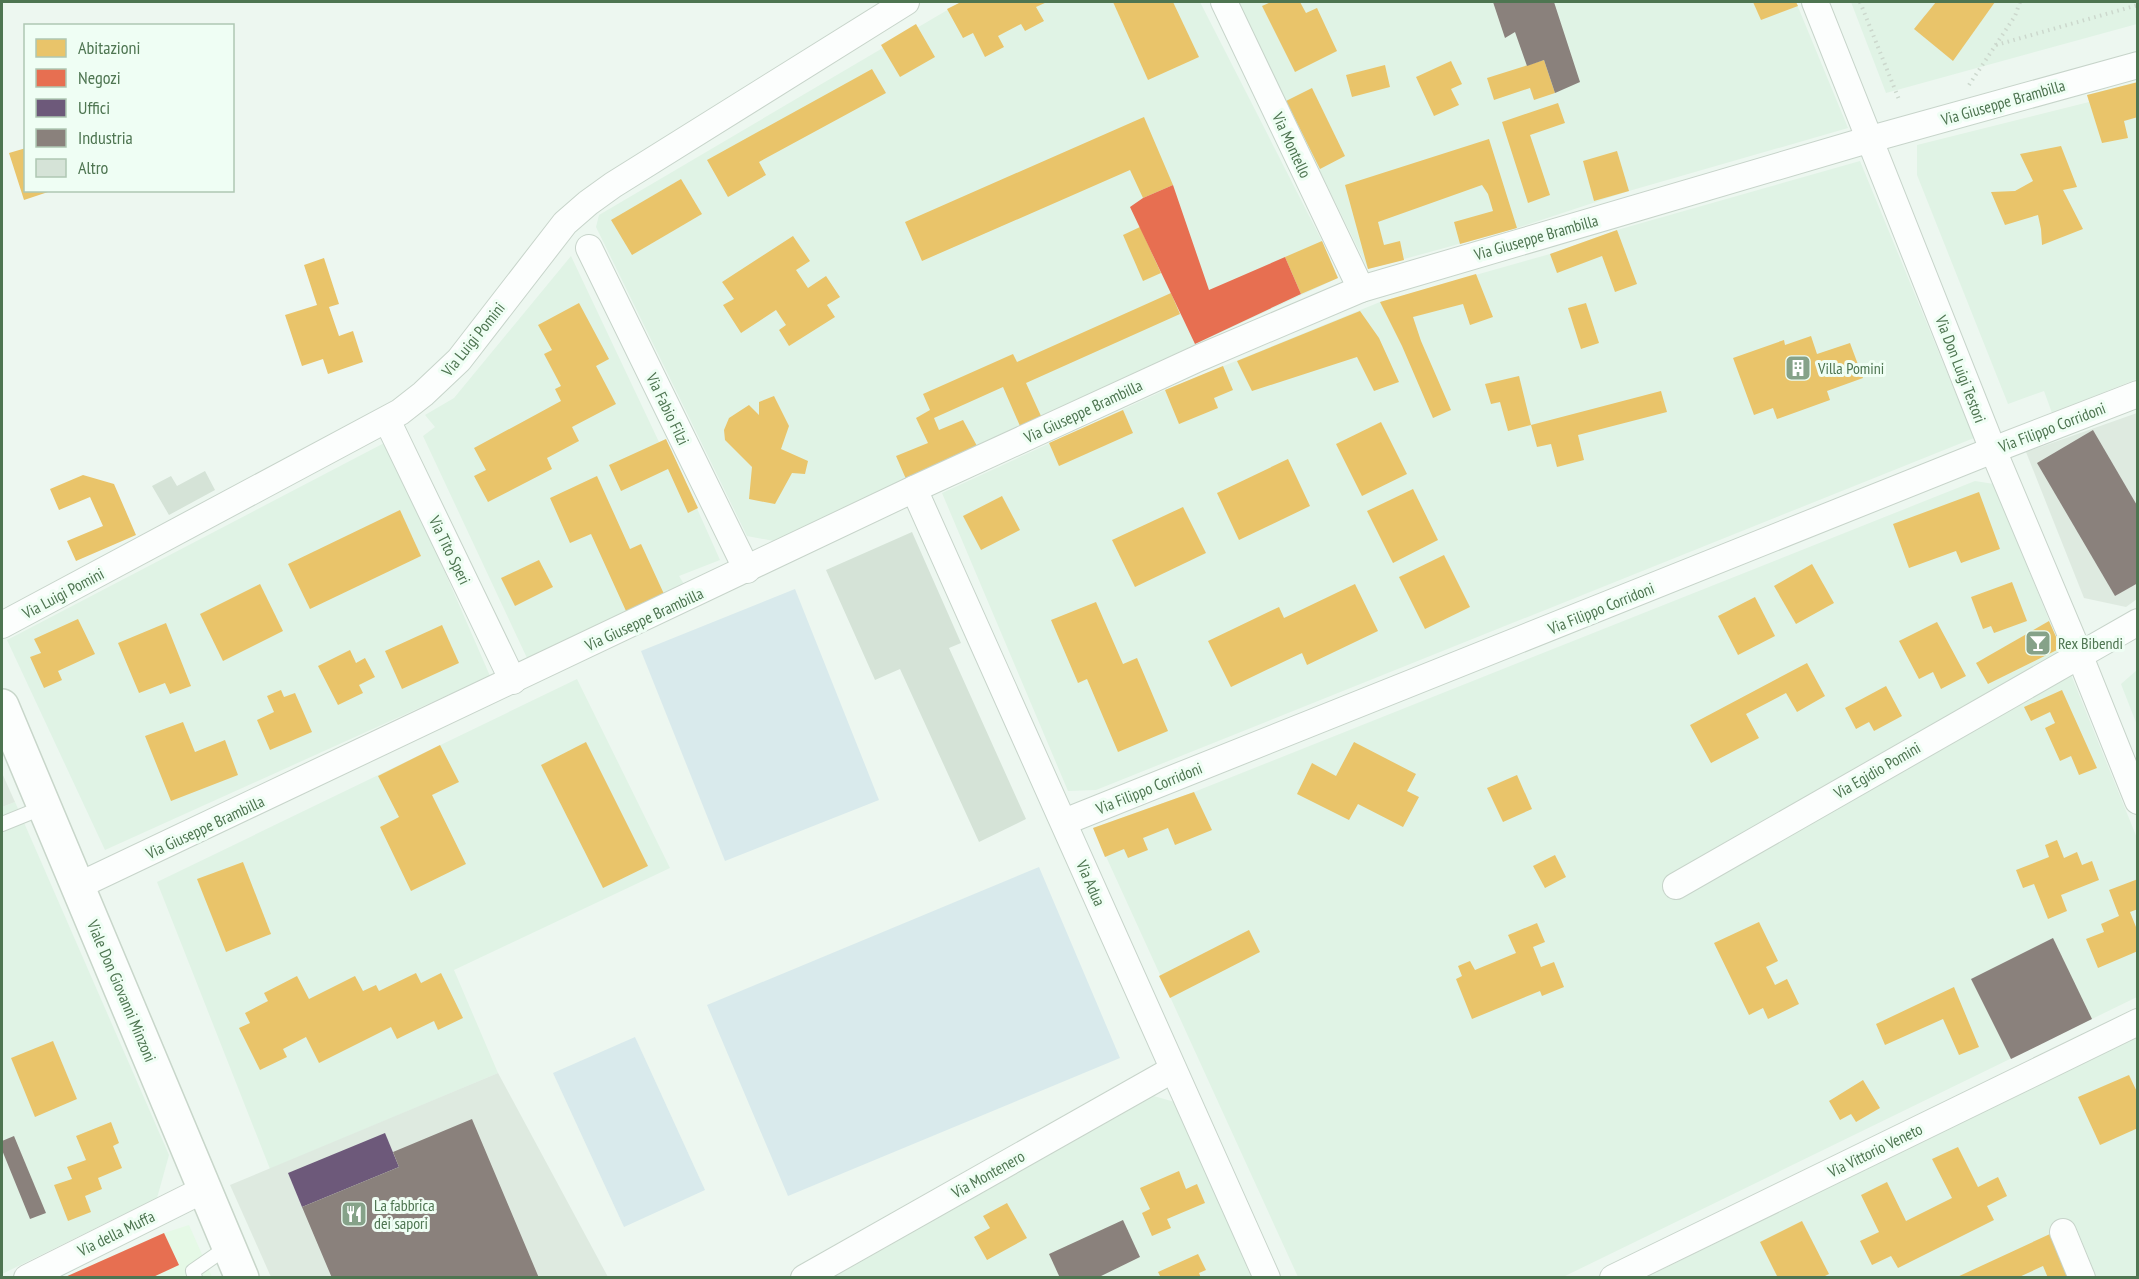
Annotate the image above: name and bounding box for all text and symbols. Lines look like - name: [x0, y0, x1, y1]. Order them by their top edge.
- legend: [24, 24, 234, 192]
- text: Abitazioni: [78, 36, 140, 59]
- text: Negozi: [78, 66, 121, 89]
- street label: Via Giuseppe Brambilla: [1938, 75, 2067, 130]
- text: Uffici: [78, 96, 110, 119]
- street label: Via Montello: [1268, 108, 1316, 181]
- text: Industria: [78, 126, 133, 149]
- text: Altro: [78, 156, 109, 179]
- street label: Via Giuseppe Brambilla: [1471, 210, 1600, 265]
- street label: Via Luigi Pomini: [436, 298, 509, 381]
- street label: Via Don Luigi Testori: [1931, 312, 1991, 425]
- building icon: Villa Pomini: [1783, 353, 1813, 383]
- place label: Villa Pomini: [1817, 358, 1884, 378]
- street label: Via Fabio Filzi: [642, 369, 694, 448]
- street label: Via Giuseppe Brambilla: [1020, 375, 1145, 448]
- street label: Via Filippo Corridoni: [1995, 397, 2108, 457]
- street label: Via Tito Speri: [424, 512, 475, 588]
- street label: Via Luigi Pomini: [18, 563, 107, 623]
- street label: Via Filippo Corridoni: [1544, 578, 1657, 639]
- street label: Via Giuseppe Brambilla: [581, 583, 706, 656]
- bar icon: Rex Bibendi: [2023, 628, 2053, 658]
- place label: Rex Bibendi: [2058, 633, 2123, 653]
- street label: Via Egidio Pomini: [1829, 737, 1924, 803]
- street label: Via Filippo Corridoni: [1092, 758, 1205, 819]
- street label: Via Giuseppe Brambilla: [142, 791, 267, 864]
- street label: Via Adua: [1072, 856, 1110, 909]
- street label: Viale Don Giovanni Minzoni: [83, 916, 161, 1065]
- street label: Via Vittorio Veneto: [1824, 1118, 1926, 1182]
- street label: Via Montenero: [947, 1146, 1028, 1203]
- place label: La fabbrica dei sapori: [374, 1195, 435, 1233]
- restaurant icon: La fabbrica dei sapori: [339, 1199, 369, 1229]
- street label: Via della Muffa: [73, 1206, 158, 1261]

